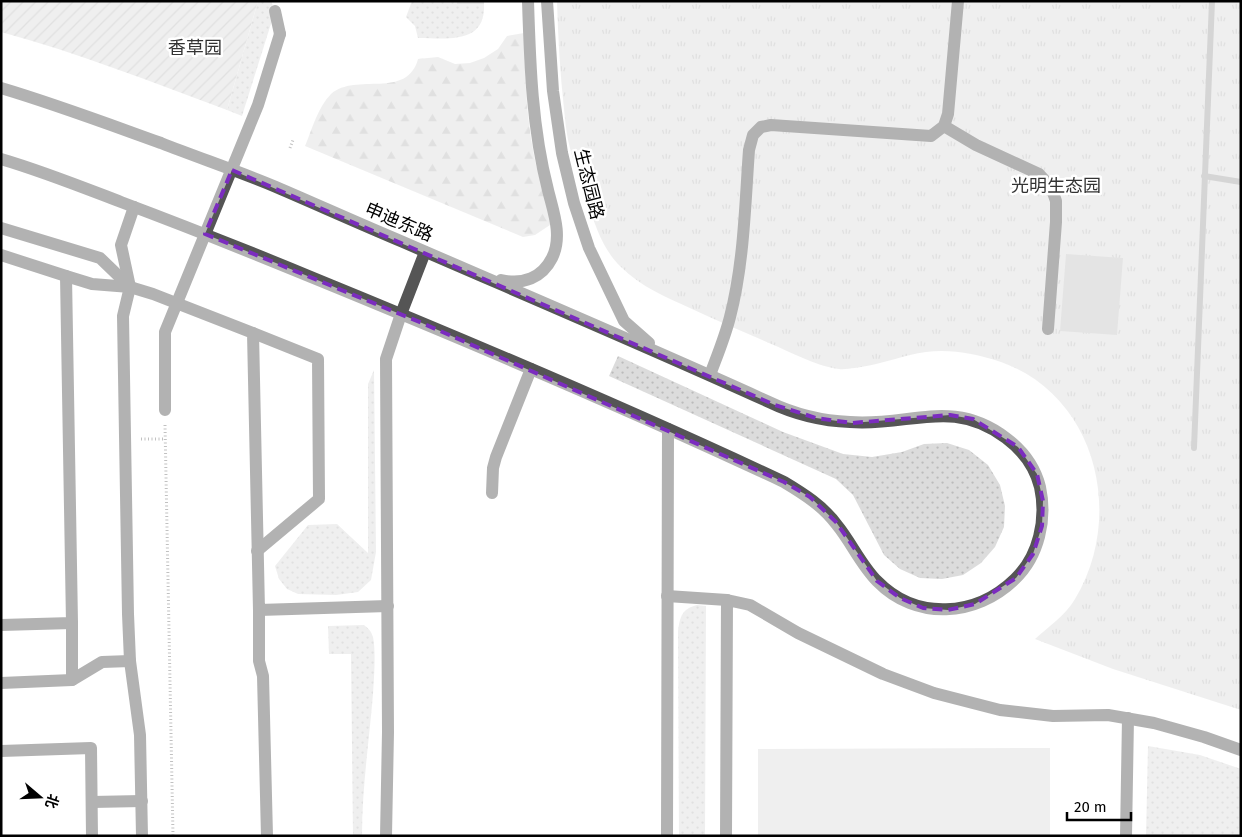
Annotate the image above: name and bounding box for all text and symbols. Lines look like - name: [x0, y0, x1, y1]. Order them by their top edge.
- park label: 香草园: [168, 37, 222, 59]
- street label: 生态园路: [570, 146, 608, 222]
- park label: 光明生态园: [1011, 175, 1101, 197]
- street label: 申迪东路: [362, 198, 436, 246]
- north arrow: [15, 772, 65, 822]
- scale bar: [1067, 790, 1131, 822]
- text: 北: [42, 792, 62, 810]
- text: 20 m: [1074, 798, 1107, 816]

